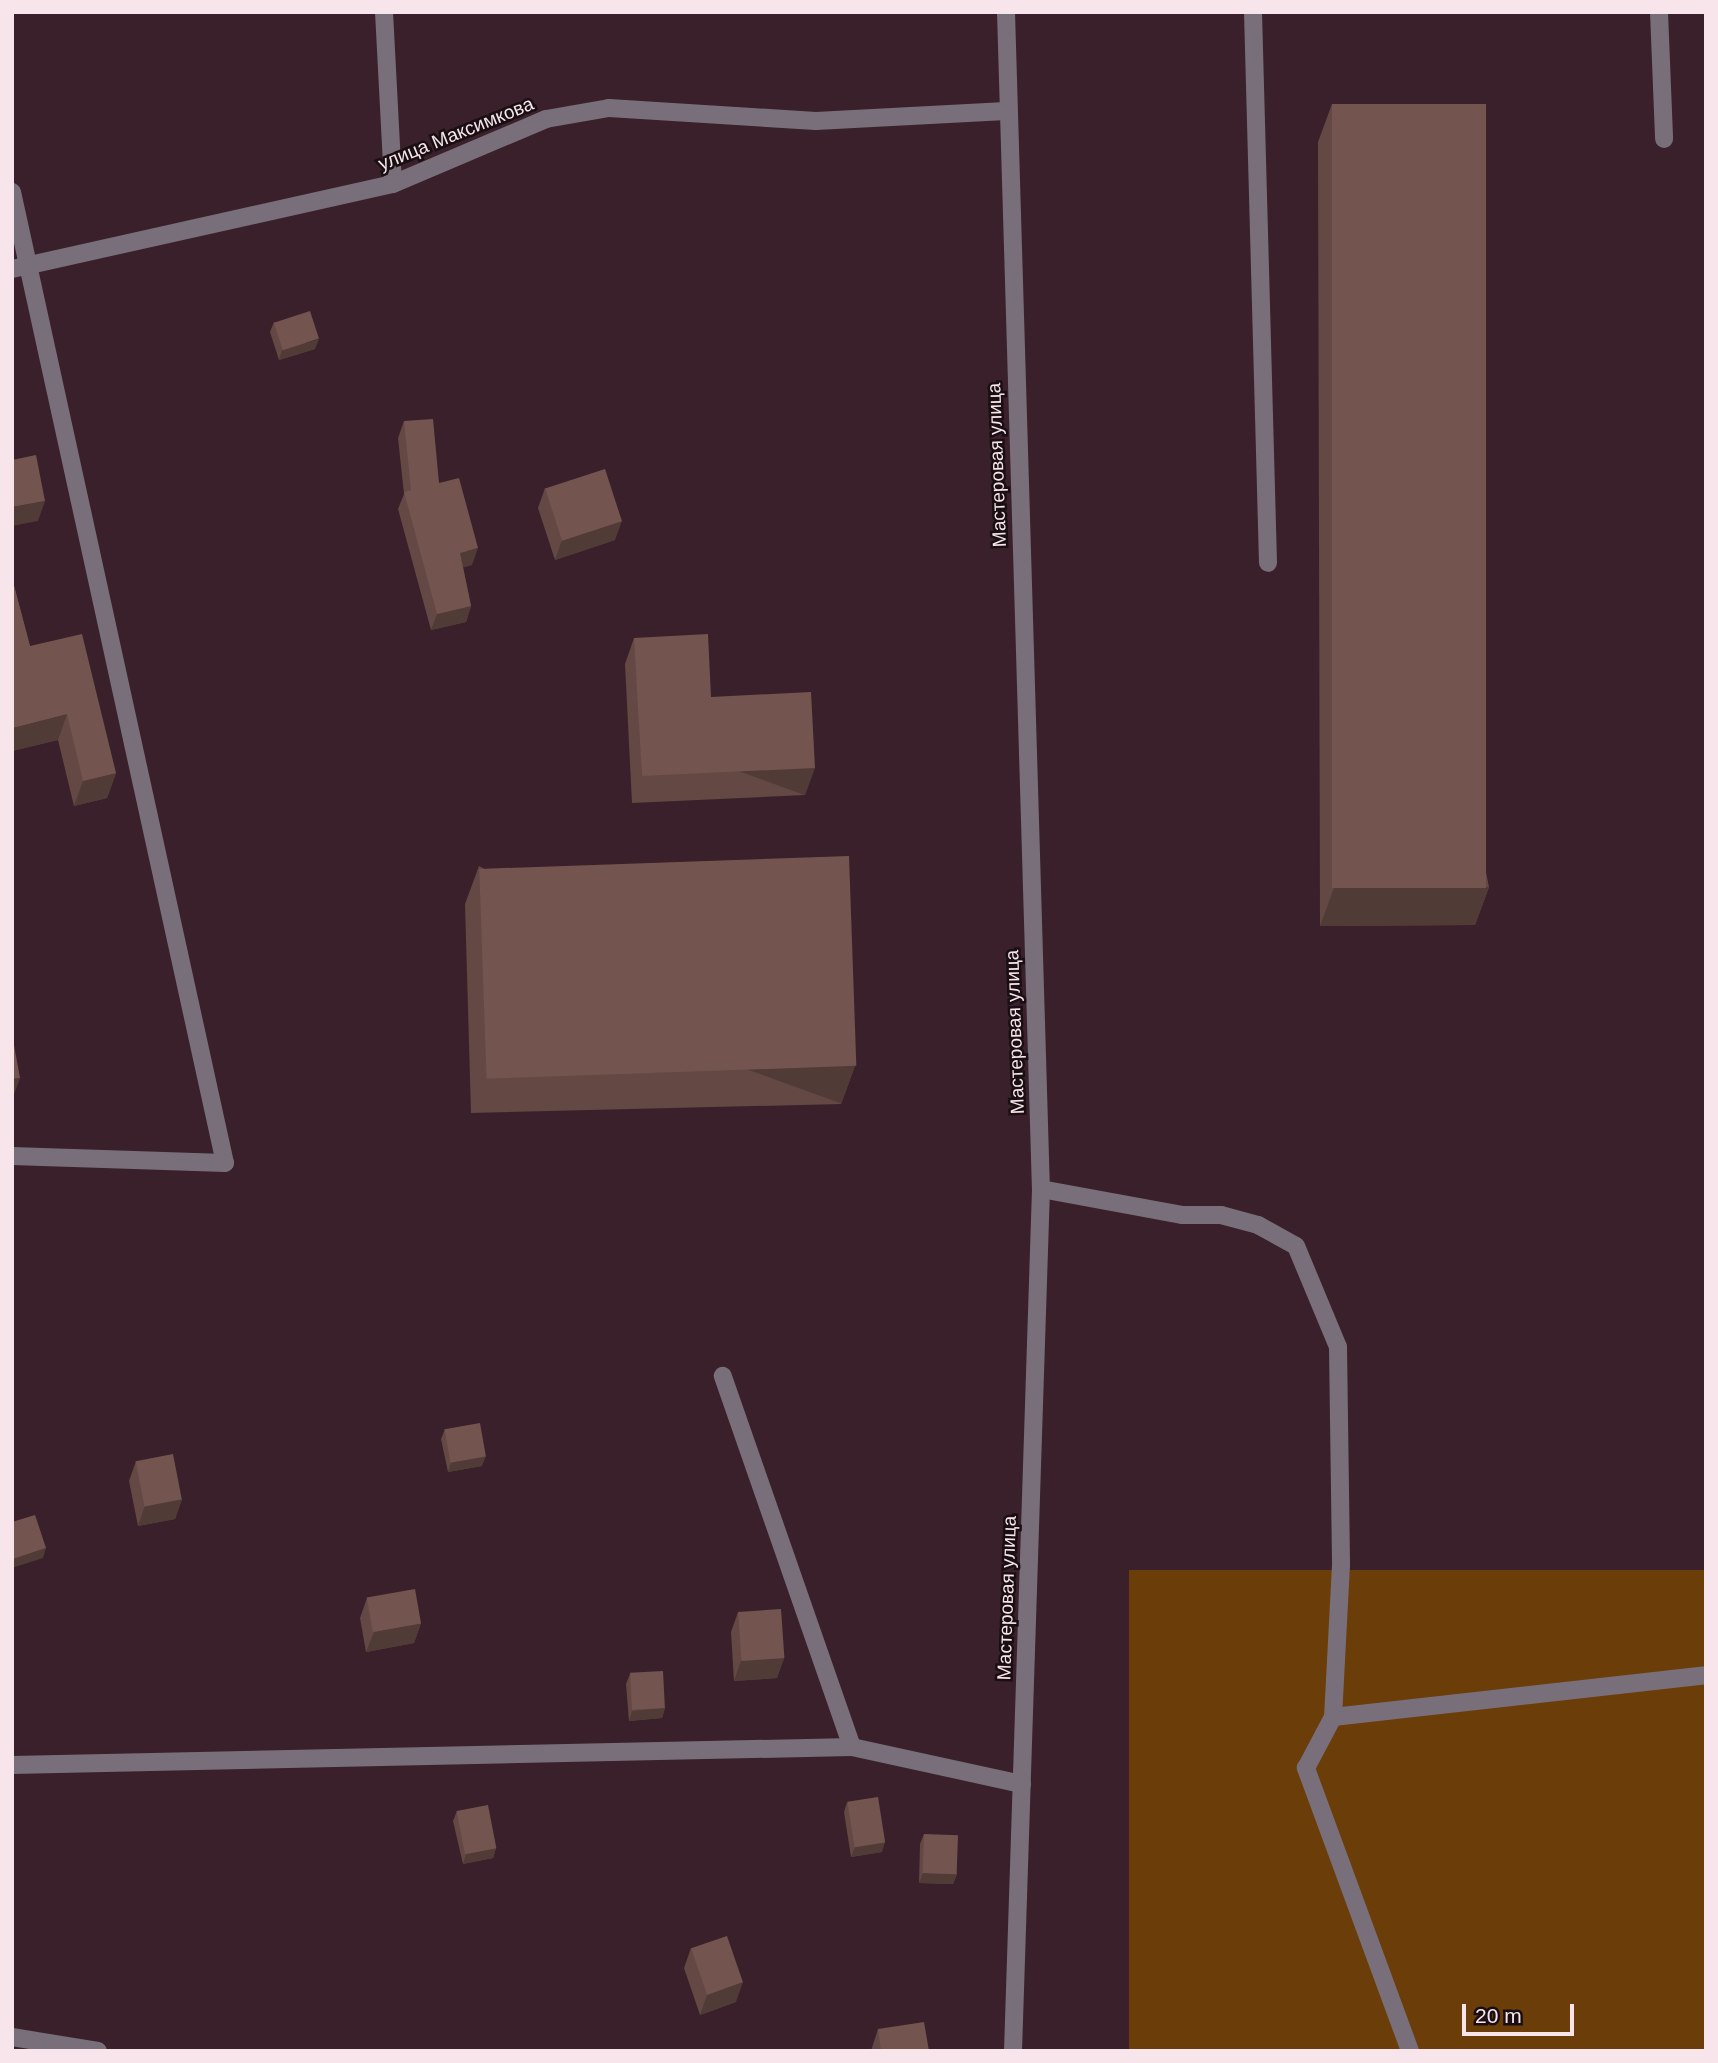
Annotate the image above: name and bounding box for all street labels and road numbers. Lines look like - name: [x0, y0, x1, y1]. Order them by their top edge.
- street label: улица Максимкова: [375, 92, 537, 176]
- street label: Мастеровая улица: [983, 382, 1011, 548]
- street label: Мастеровая улица: [1001, 949, 1029, 1115]
- street label: Мастеровая улица: [993, 1515, 1021, 1681]

